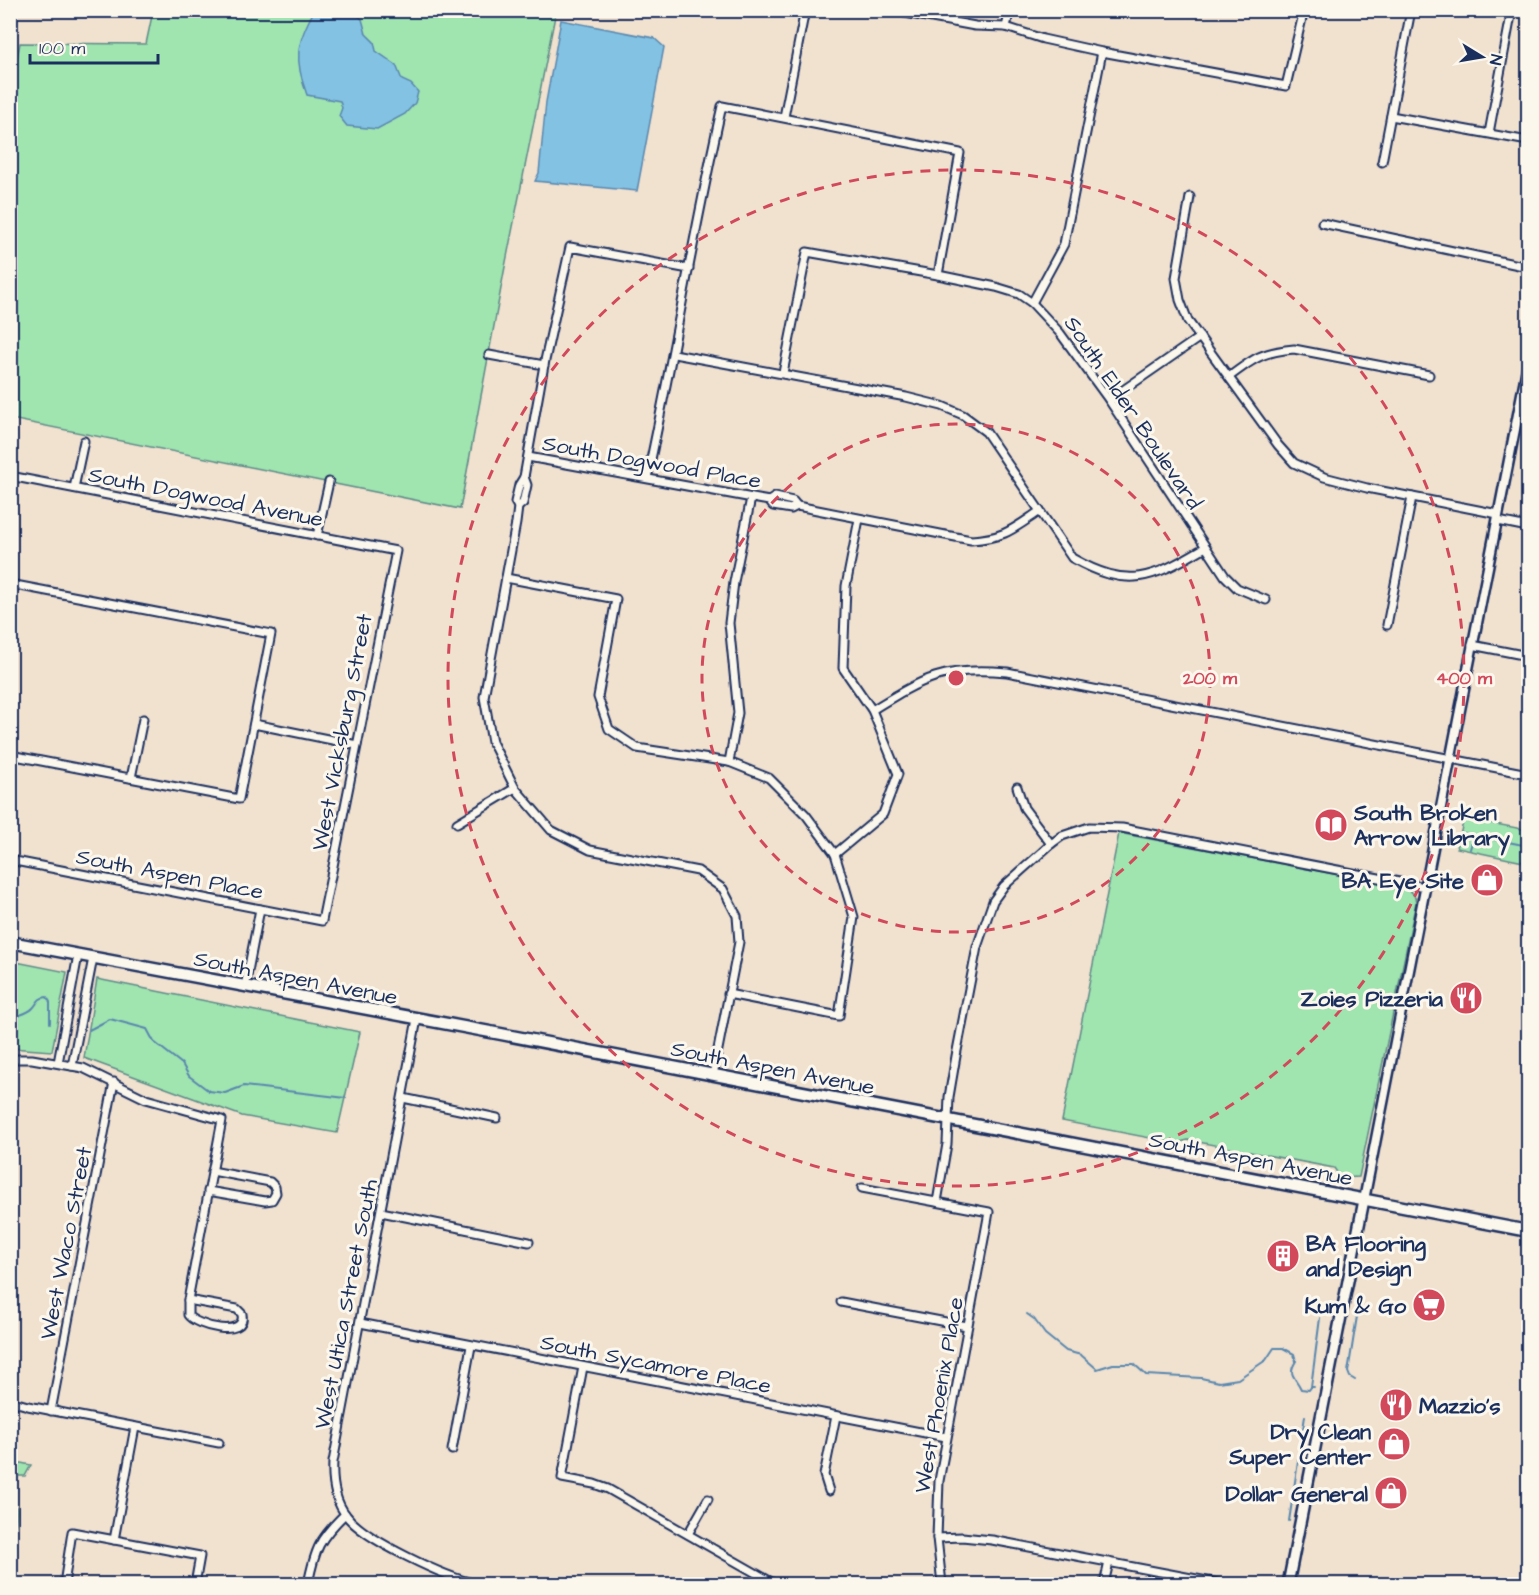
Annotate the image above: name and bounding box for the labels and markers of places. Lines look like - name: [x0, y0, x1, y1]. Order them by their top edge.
- centre of rings: [946, 668, 966, 688]
- place label: South Broken Arrow Library: [1353, 798, 1511, 856]
- library icon: South Broken Arrow Library: [1313, 807, 1349, 843]
- shop icon: BA Eye Site: [1469, 862, 1505, 898]
- place label: BA Eye Site: [1341, 866, 1464, 899]
- restaurant icon: Zoies Pizzeria: [1448, 980, 1484, 1016]
- place label: Zoies Pizzeria: [1301, 984, 1444, 1015]
- place label: BA Flooring and Design: [1305, 1229, 1426, 1286]
- building icon: BA Flooring and Design: [1265, 1238, 1301, 1274]
- supermarket icon: Kum & Go: [1411, 1287, 1447, 1323]
- place label: Kum & Go: [1304, 1291, 1407, 1322]
- restaurant icon: Mazzio's: [1378, 1387, 1414, 1423]
- place label: Mazzio's: [1419, 1391, 1501, 1422]
- place label: Dry Clean Super Center: [1228, 1417, 1372, 1473]
- shop icon: Dry Clean Super Center: [1376, 1426, 1412, 1462]
- shop icon: Dollar General: [1373, 1475, 1409, 1511]
- place label: Dollar General: [1225, 1479, 1369, 1510]

